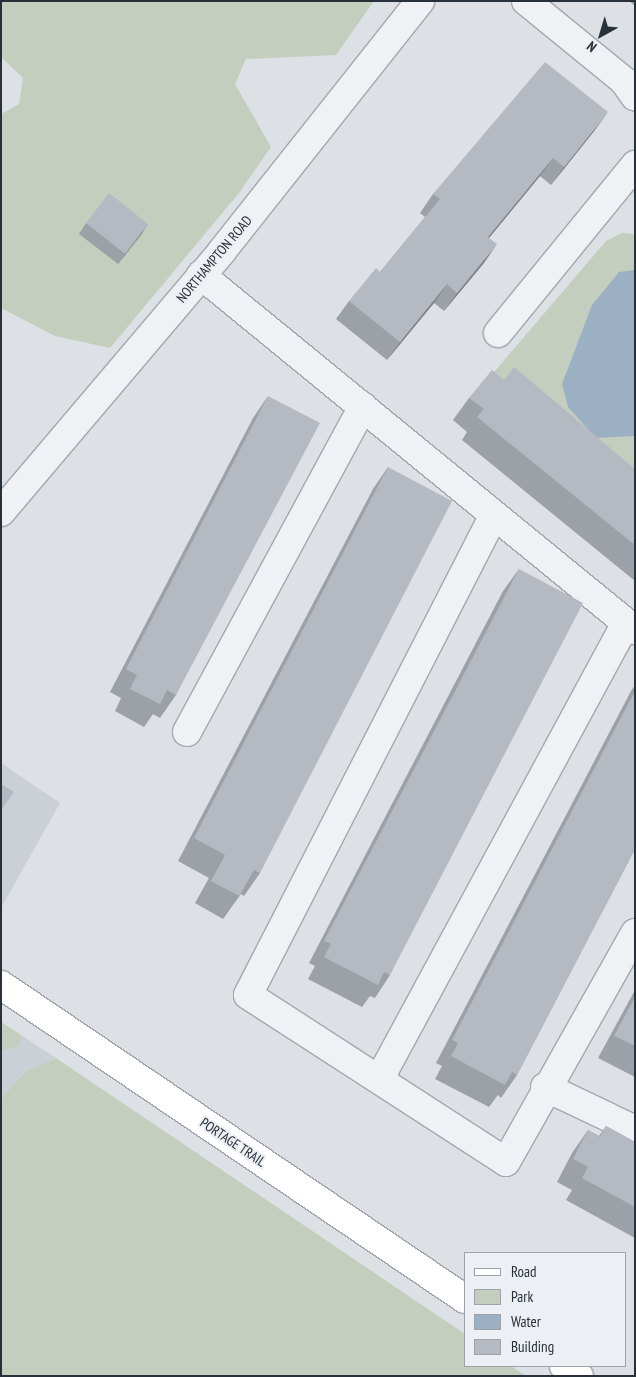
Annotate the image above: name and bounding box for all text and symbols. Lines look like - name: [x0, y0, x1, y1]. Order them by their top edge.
- north arrow: [576, 10, 626, 60]
- text: N: [583, 37, 600, 56]
- street label: NORTHAMPTON ROAD: [173, 212, 255, 306]
- street label: PORTAGE TRAIL: [197, 1114, 269, 1170]
- legend: [464, 1252, 626, 1367]
- text: Road: [511, 1262, 537, 1281]
- text: Park: [511, 1287, 533, 1306]
- text: Water: [511, 1312, 541, 1331]
- text: Building: [511, 1337, 554, 1356]

